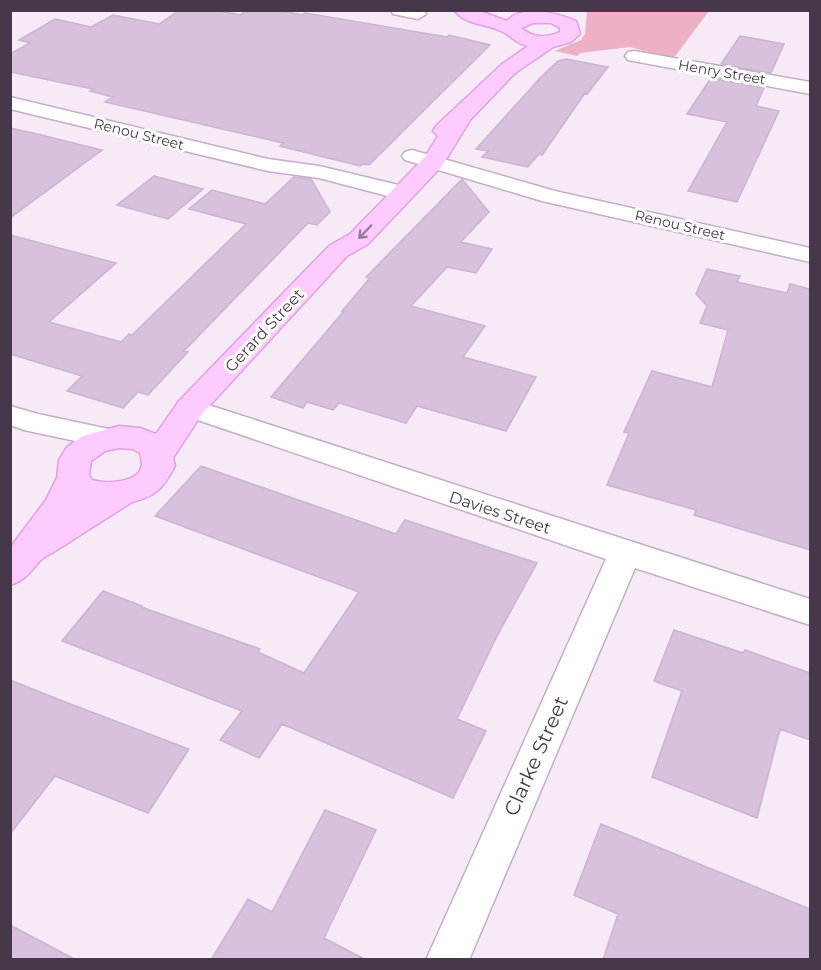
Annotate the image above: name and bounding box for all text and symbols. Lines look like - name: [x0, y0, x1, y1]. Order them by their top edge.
- street label: Henry Street: [677, 55, 767, 89]
- street label: Renou Street: [92, 114, 186, 154]
- street label: Renou Street: [633, 206, 727, 244]
- one-way arrow: [358, 225, 373, 240]
- street label: Gerard Street: [221, 284, 308, 376]
- street label: Davies Street: [447, 487, 553, 538]
- street label: Clarke Street: [499, 692, 573, 820]

